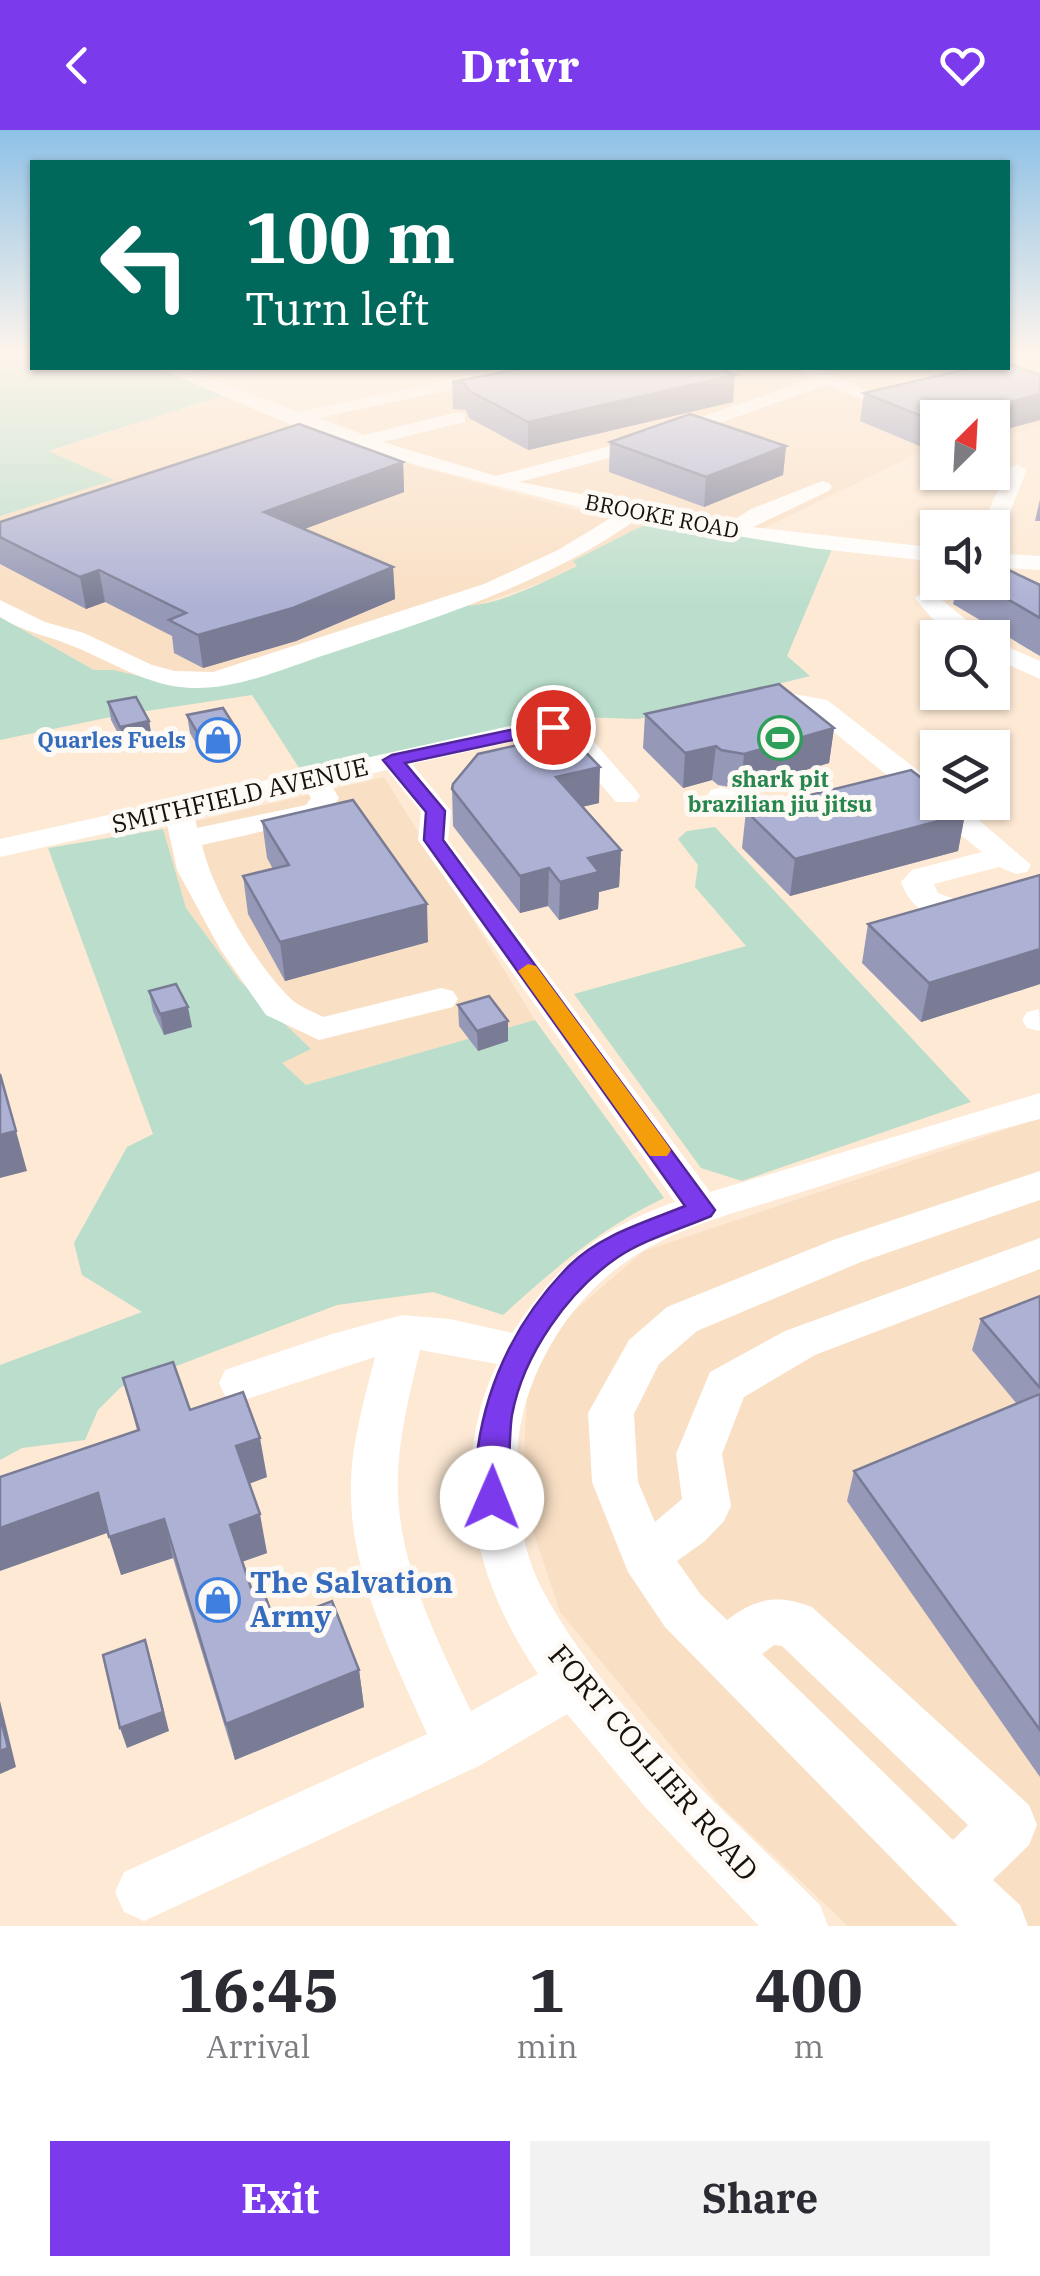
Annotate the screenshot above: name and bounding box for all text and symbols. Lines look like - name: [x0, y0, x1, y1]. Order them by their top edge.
- text: Drivr: [461, 36, 579, 94]
- icon: back: [50, 38, 105, 93]
- icon: heart: [935, 38, 990, 93]
- text: 100 m: [245, 191, 455, 282]
- icon: left: [80, 200, 210, 330]
- text: Turn left: [245, 279, 429, 337]
- north arrow: [920, 400, 1010, 490]
- map controls: [920, 400, 1010, 820]
- street label: BROOKE ROAD: [583, 486, 742, 545]
- button: sound: [920, 510, 1010, 600]
- button: search: [920, 620, 1010, 710]
- pin: [511, 685, 596, 770]
- icon: arrive: [526, 700, 581, 755]
- sports icon: shark pit brazilian jiu jitsu: [757, 715, 803, 761]
- shop icon: Quarles Fuels: [195, 717, 241, 763]
- place label: Quarles Fuels: [37, 725, 186, 754]
- button: layers: [920, 730, 1010, 820]
- street label: SMITHFIELD AVENUE: [108, 749, 371, 840]
- place label: shark pit brazilian jiu jitsu: [688, 764, 872, 818]
- position arrow: [440, 1446, 544, 1550]
- place label: The Salvation Army: [250, 1562, 453, 1635]
- shop icon: The Salvation Army: [195, 1577, 241, 1623]
- street label: FORT COLLIER ROAD: [541, 1636, 768, 1888]
- text: 16:45: [177, 1950, 339, 2029]
- text: 1: [529, 1950, 565, 2029]
- text: 400: [755, 1950, 863, 2029]
- text: Arrival: [206, 2025, 310, 2067]
- text: min: [517, 2025, 578, 2067]
- text: m: [794, 2025, 824, 2067]
- button: Exit: [50, 2141, 510, 2256]
- button: Share: [530, 2141, 990, 2256]

